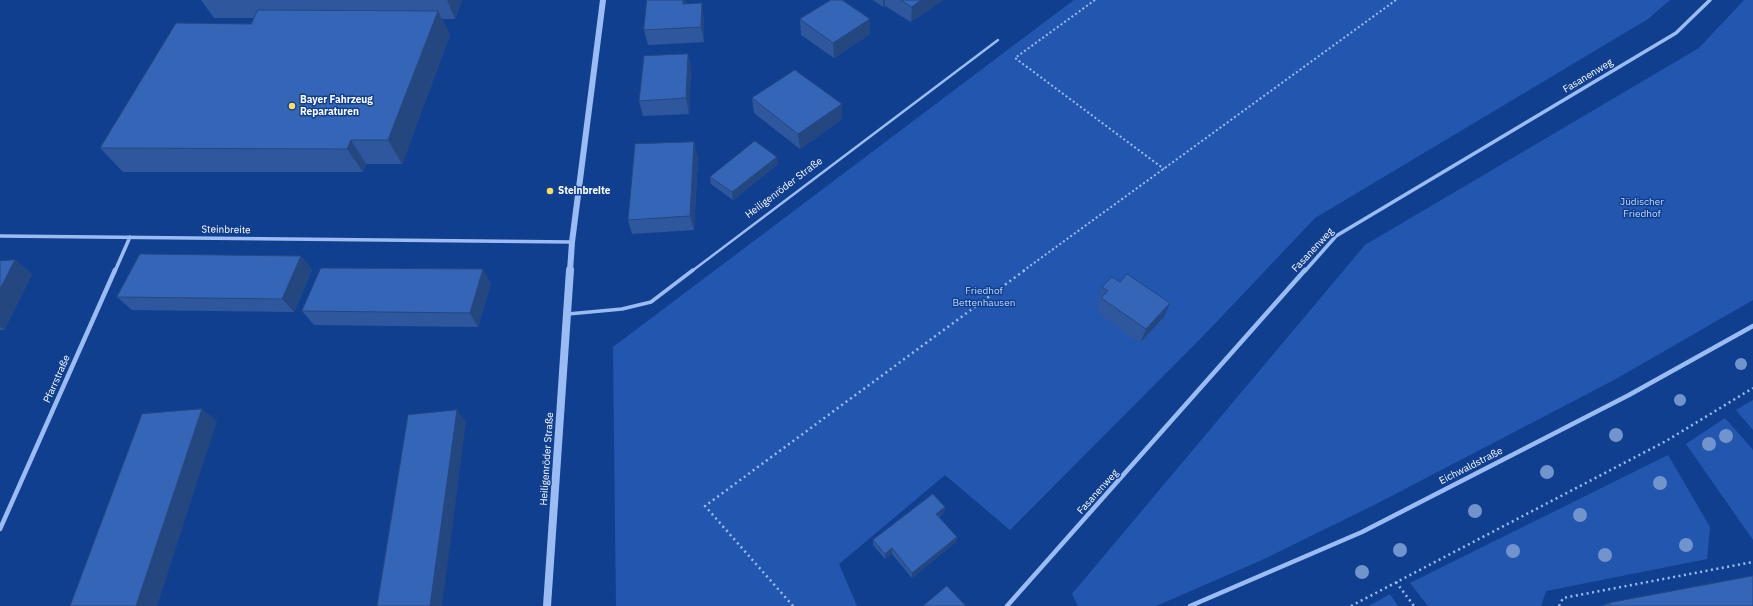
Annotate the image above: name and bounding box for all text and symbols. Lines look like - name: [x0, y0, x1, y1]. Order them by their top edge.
- street label: Fasanenweg: [1561, 56, 1615, 96]
- place label: Bayer Fahrzeug Reparaturen: [300, 94, 373, 118]
- marker: Bayer Fahrzeug Reparaturen: [287, 101, 297, 111]
- street label: Heiligenröder Straße: [743, 155, 825, 221]
- place label: Steinbreite: [558, 185, 610, 197]
- marker: Steinbreite: [545, 186, 555, 196]
- park label: Jüdischer Friedhof: [1620, 196, 1664, 220]
- street label: Steinbreite: [201, 224, 251, 236]
- street label: Fasanenweg: [1290, 225, 1336, 275]
- park label: Friedhof Bettenhausen: [953, 285, 1015, 308]
- street label: Pfarrstraße: [41, 353, 73, 405]
- street label: Heiligenröder Straße: [538, 412, 556, 506]
- street label: Eichwaldstraße: [1437, 445, 1505, 487]
- street label: Fasanenweg: [1075, 467, 1121, 517]

